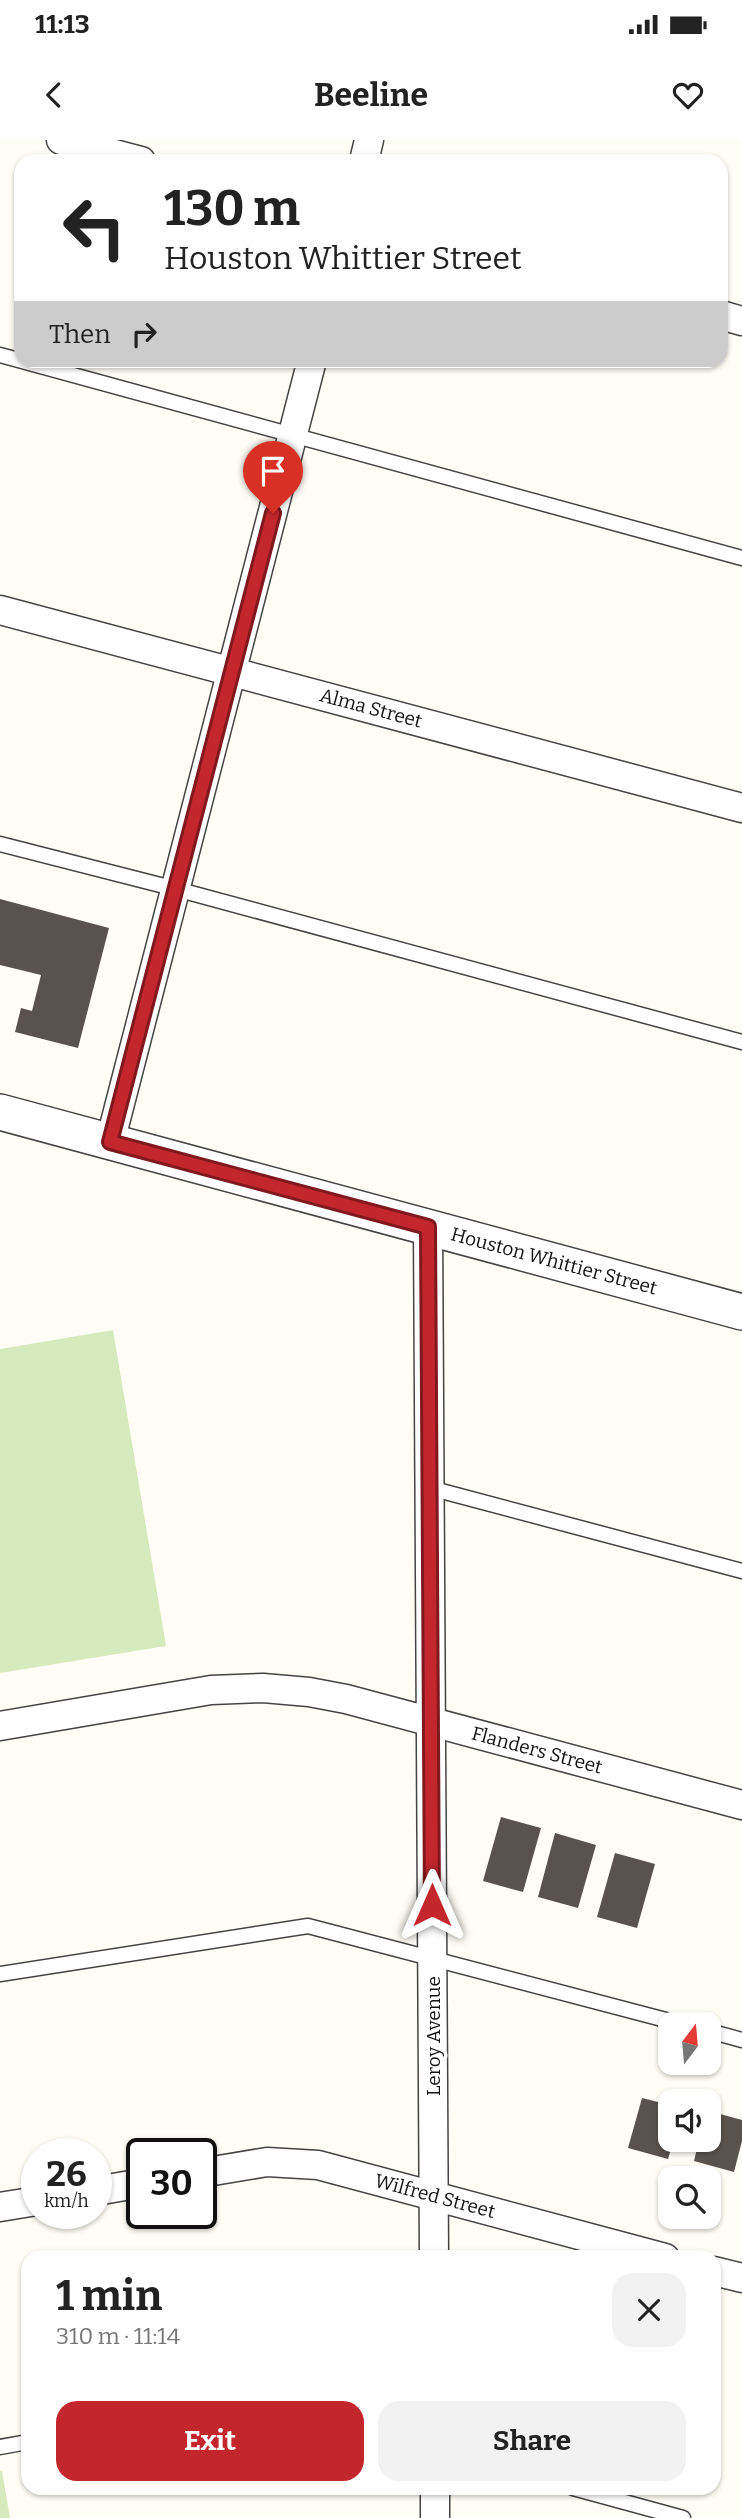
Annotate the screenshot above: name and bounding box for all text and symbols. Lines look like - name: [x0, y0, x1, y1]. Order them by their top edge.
- text: 11:13: [35, 9, 90, 40]
- icon: back: [35, 76, 73, 114]
- text: Beeline: [314, 76, 428, 114]
- icon: heart: [669, 76, 707, 114]
- text: 130 m: [164, 179, 300, 238]
- icon: left: [49, 182, 140, 273]
- text: Houston Whittier Street: [164, 239, 522, 277]
- icon: right: [125, 315, 163, 353]
- text: Then: [49, 319, 111, 350]
- pin: [243, 441, 303, 513]
- icon: arrive: [254, 452, 292, 490]
- street label: Alma Street: [317, 683, 425, 733]
- street label: Houston Whittier Street: [448, 1222, 660, 1300]
- street label: Flanders Street: [469, 1721, 605, 1779]
- position arrow: [395, 1868, 469, 1942]
- street label: Leroy Avenue: [422, 1976, 445, 2096]
- north arrow: [658, 2012, 721, 2076]
- map controls: [658, 2012, 721, 2229]
- button: sound: [658, 2089, 721, 2152]
- speed limit sign: 30: [126, 2138, 217, 2229]
- text: 26: [46, 2153, 87, 2195]
- button: search: [658, 2166, 721, 2229]
- street label: Wilfred Street: [372, 2169, 498, 2223]
- text: km/h: [44, 2190, 89, 2212]
- text: 1 min: [56, 2271, 162, 2321]
- button: close: [612, 2273, 686, 2347]
- text: 310 m · 11:14: [56, 2322, 180, 2350]
- button: Exit: [56, 2401, 364, 2481]
- button: Share: [378, 2401, 686, 2481]

